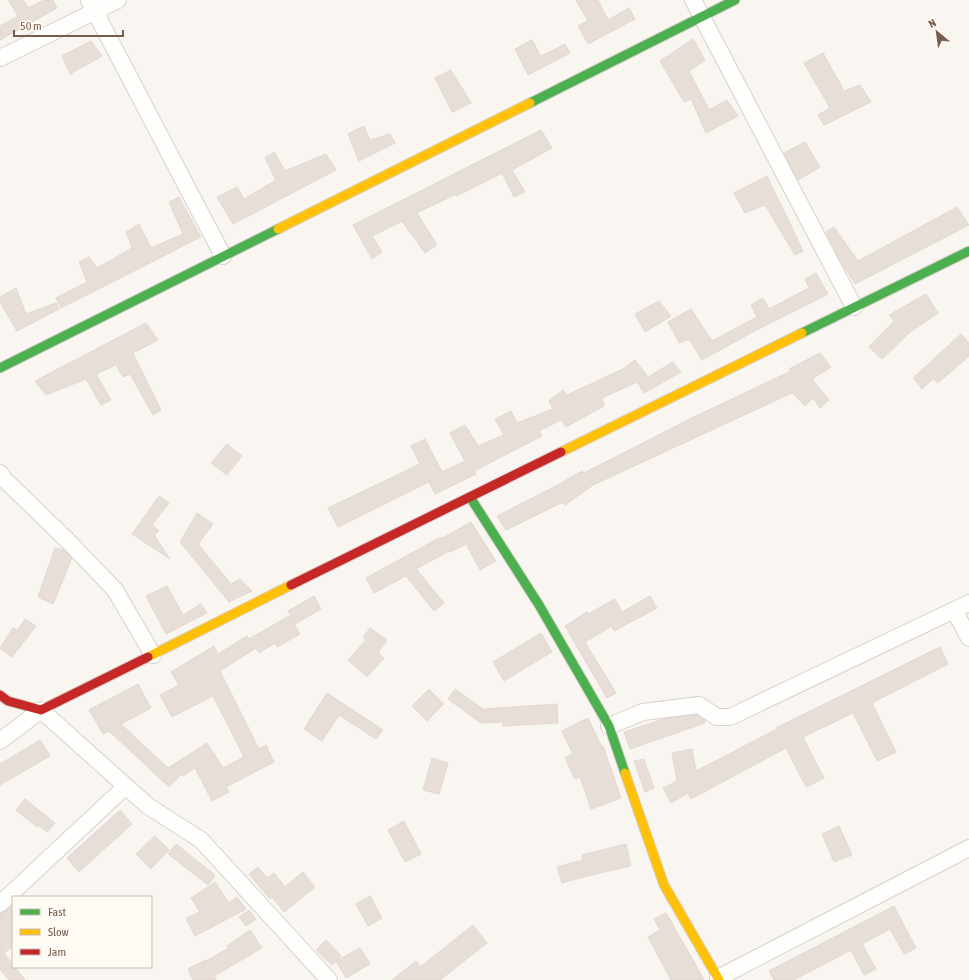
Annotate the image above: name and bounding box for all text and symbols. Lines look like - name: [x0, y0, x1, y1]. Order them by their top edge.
- scale bar: [14, 12, 123, 38]
- north arrow: [917, 12, 957, 52]
- text: N: [926, 16, 938, 30]
- text: 50 m: [20, 19, 42, 33]
- legend: [12, 896, 152, 968]
- text: Fast: [48, 905, 66, 919]
- text: Slow: [48, 925, 69, 939]
- text: Jam: [48, 945, 66, 959]

